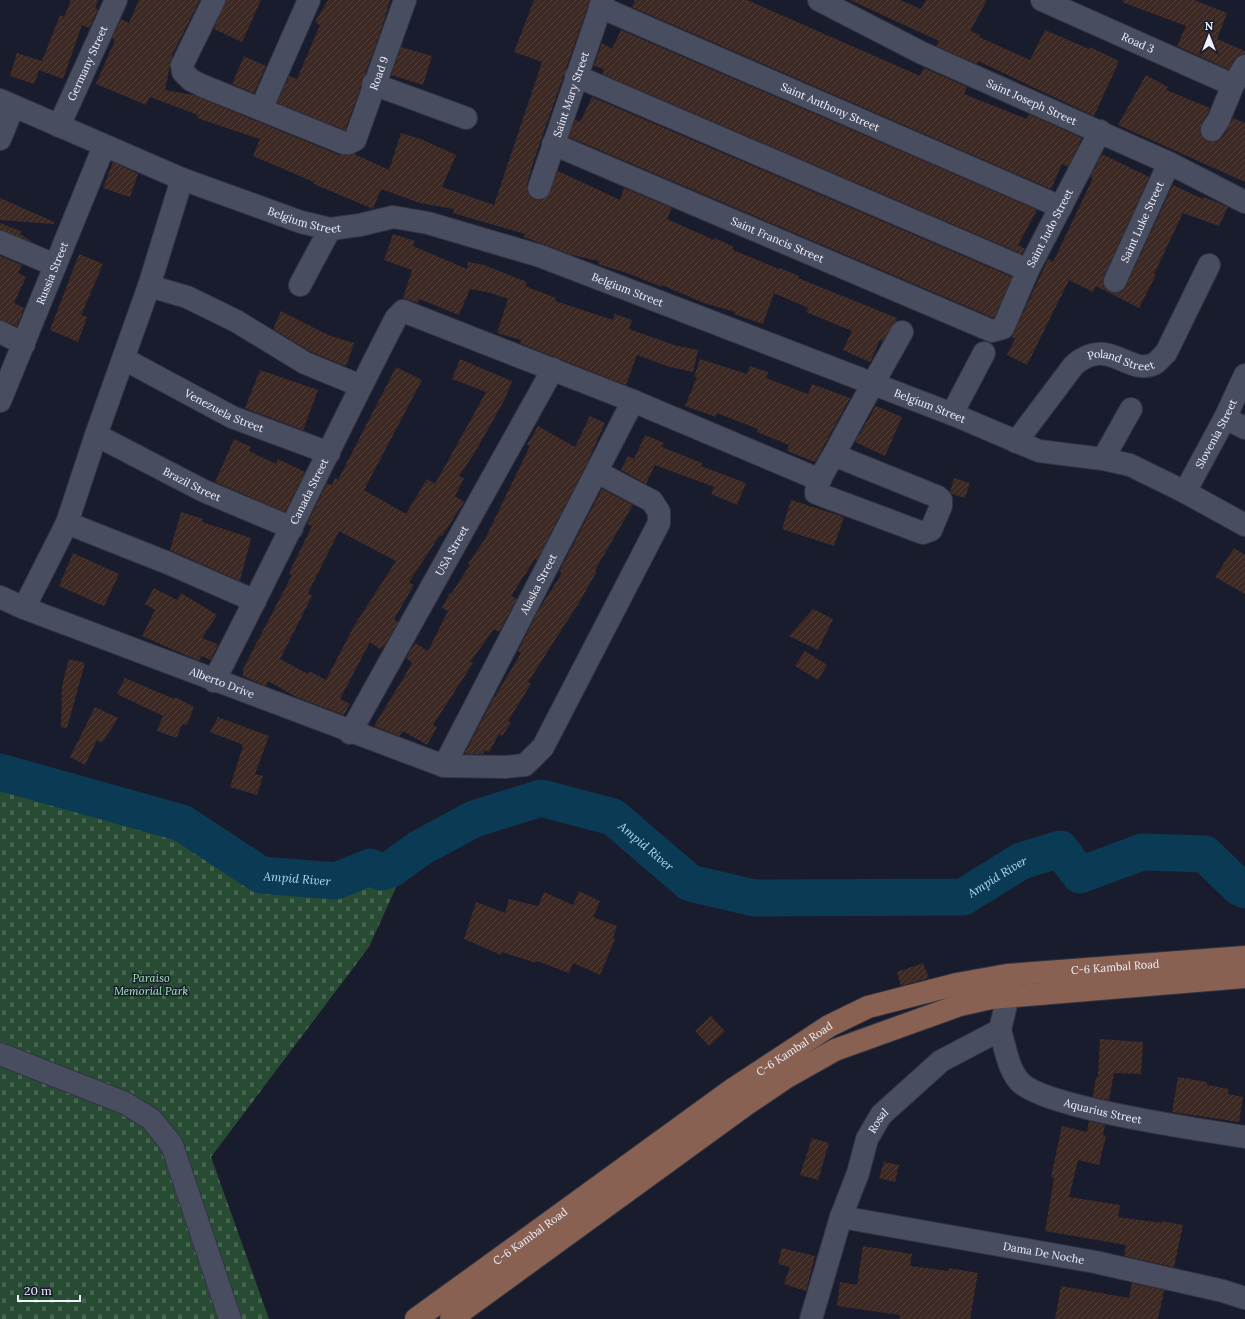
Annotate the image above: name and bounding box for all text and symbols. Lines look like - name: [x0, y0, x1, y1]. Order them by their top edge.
- north arrow: [1189, 16, 1229, 56]
- text: N: [1205, 19, 1214, 33]
- street label: Germany Street: [64, 23, 111, 103]
- street label: Road 3: [1119, 29, 1157, 56]
- street label: Saint Mary Street: [550, 49, 592, 139]
- street label: Road 9: [366, 54, 391, 92]
- street label: Saint Joseph Street: [984, 76, 1080, 128]
- street label: Saint Anthony Street: [779, 79, 882, 135]
- street label: Saint Luke Street: [1117, 178, 1167, 265]
- street label: Saint Judo Street: [1024, 186, 1076, 270]
- street label: Belgium Street: [266, 204, 343, 236]
- street label: Saint Francis Street: [729, 214, 827, 266]
- street label: Russia Street: [33, 239, 71, 307]
- street label: Belgium Street: [590, 269, 666, 310]
- street label: Poland Street: [1085, 347, 1157, 373]
- street label: Venezuela Street: [181, 385, 267, 436]
- street label: Belgium Street: [892, 385, 969, 426]
- street label: Slovenia Street: [1192, 396, 1240, 471]
- street label: Canada Street: [287, 455, 332, 527]
- street label: Brazil Street: [161, 464, 224, 505]
- street label: USA Street: [432, 522, 472, 578]
- street label: Alaska Street: [516, 551, 560, 618]
- street label: Alberto Drive: [187, 664, 256, 701]
- water label: Ampid River: [615, 817, 677, 874]
- water label: Ampid River: [963, 852, 1029, 901]
- water label: Ampid River: [262, 868, 332, 888]
- street label: C-6 Kambal Road: [1070, 956, 1160, 977]
- park label: Paraiso Memorial Park: [114, 971, 188, 998]
- street label: C-6 Kambal Road: [753, 1018, 836, 1079]
- street label: Aquarius Street: [1061, 1095, 1144, 1127]
- street label: Rosal: [865, 1105, 891, 1136]
- street label: C-6 Kambal Road: [490, 1204, 570, 1268]
- street label: Dama De Noche: [1002, 1239, 1086, 1267]
- scale bar: [18, 1277, 80, 1303]
- text: 20 m: [24, 1283, 52, 1298]

